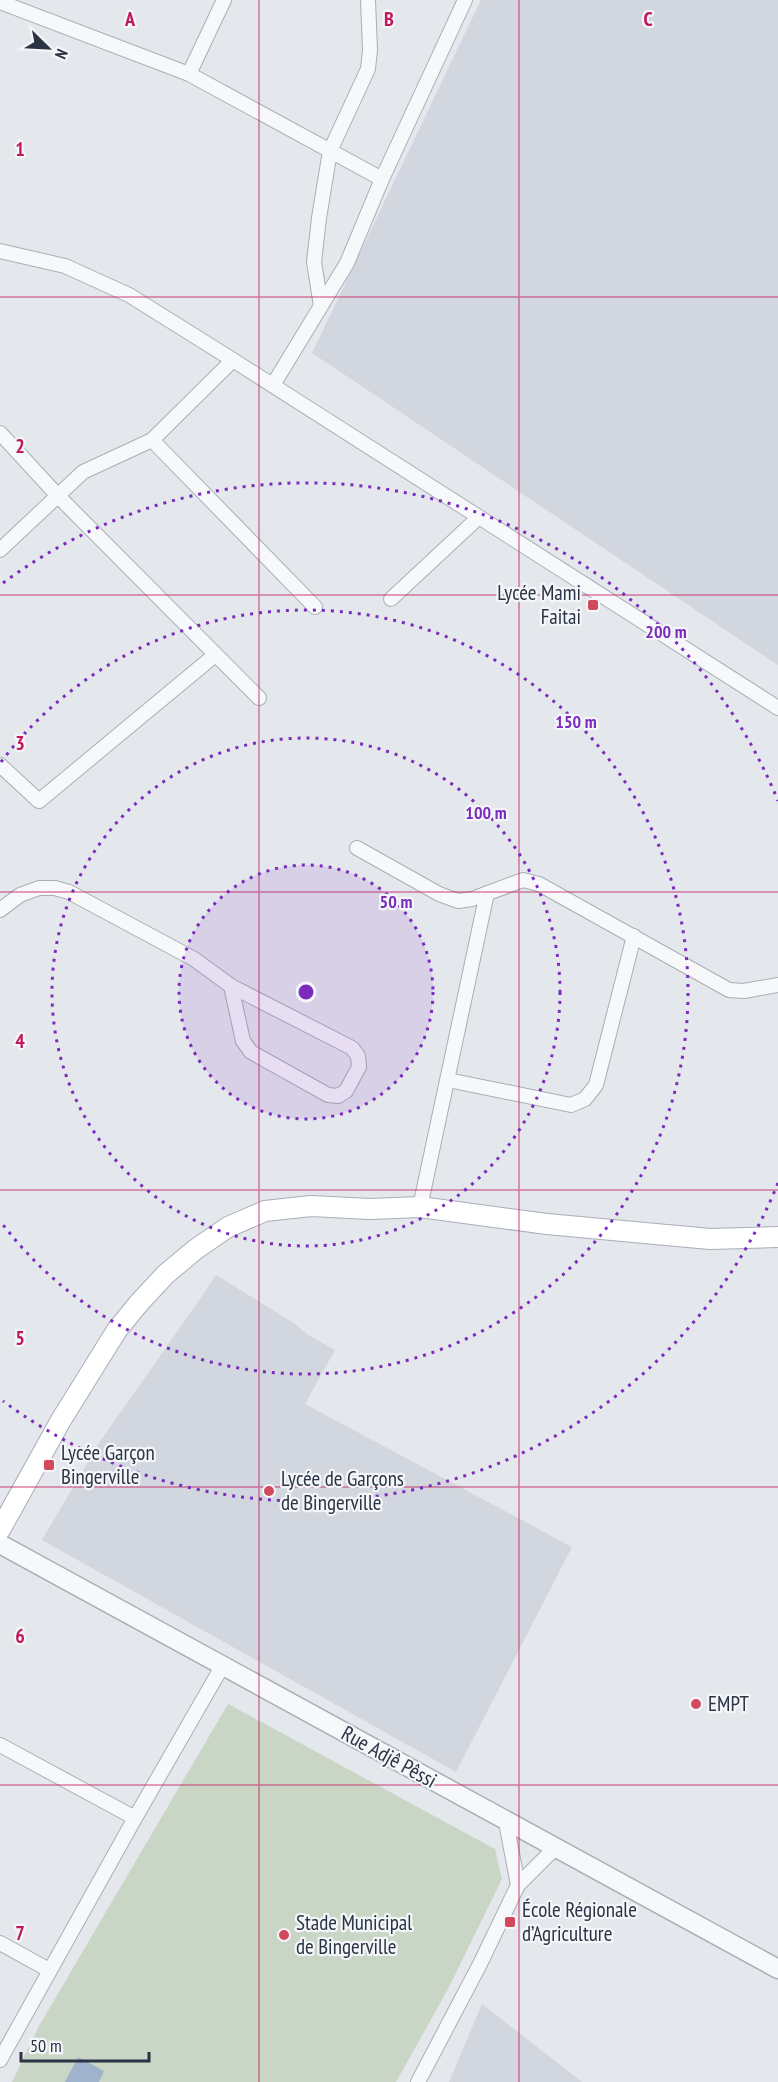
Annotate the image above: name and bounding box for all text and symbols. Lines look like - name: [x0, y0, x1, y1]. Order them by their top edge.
- text: A: [124, 6, 136, 32]
- text: B: [384, 6, 394, 32]
- text: C: [643, 6, 653, 32]
- north arrow: [18, 18, 78, 78]
- text: N: [51, 46, 73, 62]
- text: 1: [15, 136, 25, 162]
- text: 2: [15, 433, 25, 459]
- place label: Lycée Mami Faitai: [497, 579, 581, 630]
- marker: Lycée Mami Faitai: [586, 598, 600, 612]
- text: 200 m: [645, 620, 687, 643]
- text: 150 m: [555, 710, 597, 733]
- text: 3: [15, 730, 25, 756]
- text: 100 m: [465, 801, 507, 824]
- text: 50 m: [380, 890, 412, 913]
- centre of rings: [296, 982, 316, 1002]
- text: 4: [15, 1028, 25, 1054]
- text: 5: [15, 1325, 25, 1351]
- place label: Lycée Garçon Bingerville: [61, 1439, 155, 1490]
- marker: Lycée Garçon Bingerville: [42, 1458, 56, 1472]
- place label: Lycée de Garçons de Bingerville: [281, 1465, 404, 1516]
- marker: Lycée de Garçons de Bingerville: [262, 1484, 276, 1498]
- text: 6: [15, 1623, 25, 1649]
- place label: EMPT: [708, 1690, 750, 1717]
- marker: EMPT: [689, 1697, 703, 1711]
- street label: Rue Adjê Pêssi: [337, 1719, 442, 1794]
- place label: École Régionale d’Agriculture: [522, 1896, 637, 1947]
- place label: Stade Municipal de Bingerville: [296, 1909, 412, 1960]
- marker: École Régionale d’Agriculture: [503, 1915, 517, 1929]
- text: 7: [15, 1920, 25, 1946]
- marker: Stade Municipal de Bingerville: [277, 1928, 291, 1942]
- scale bar: [21, 2025, 148, 2063]
- text: 50 m: [30, 2034, 62, 2057]

